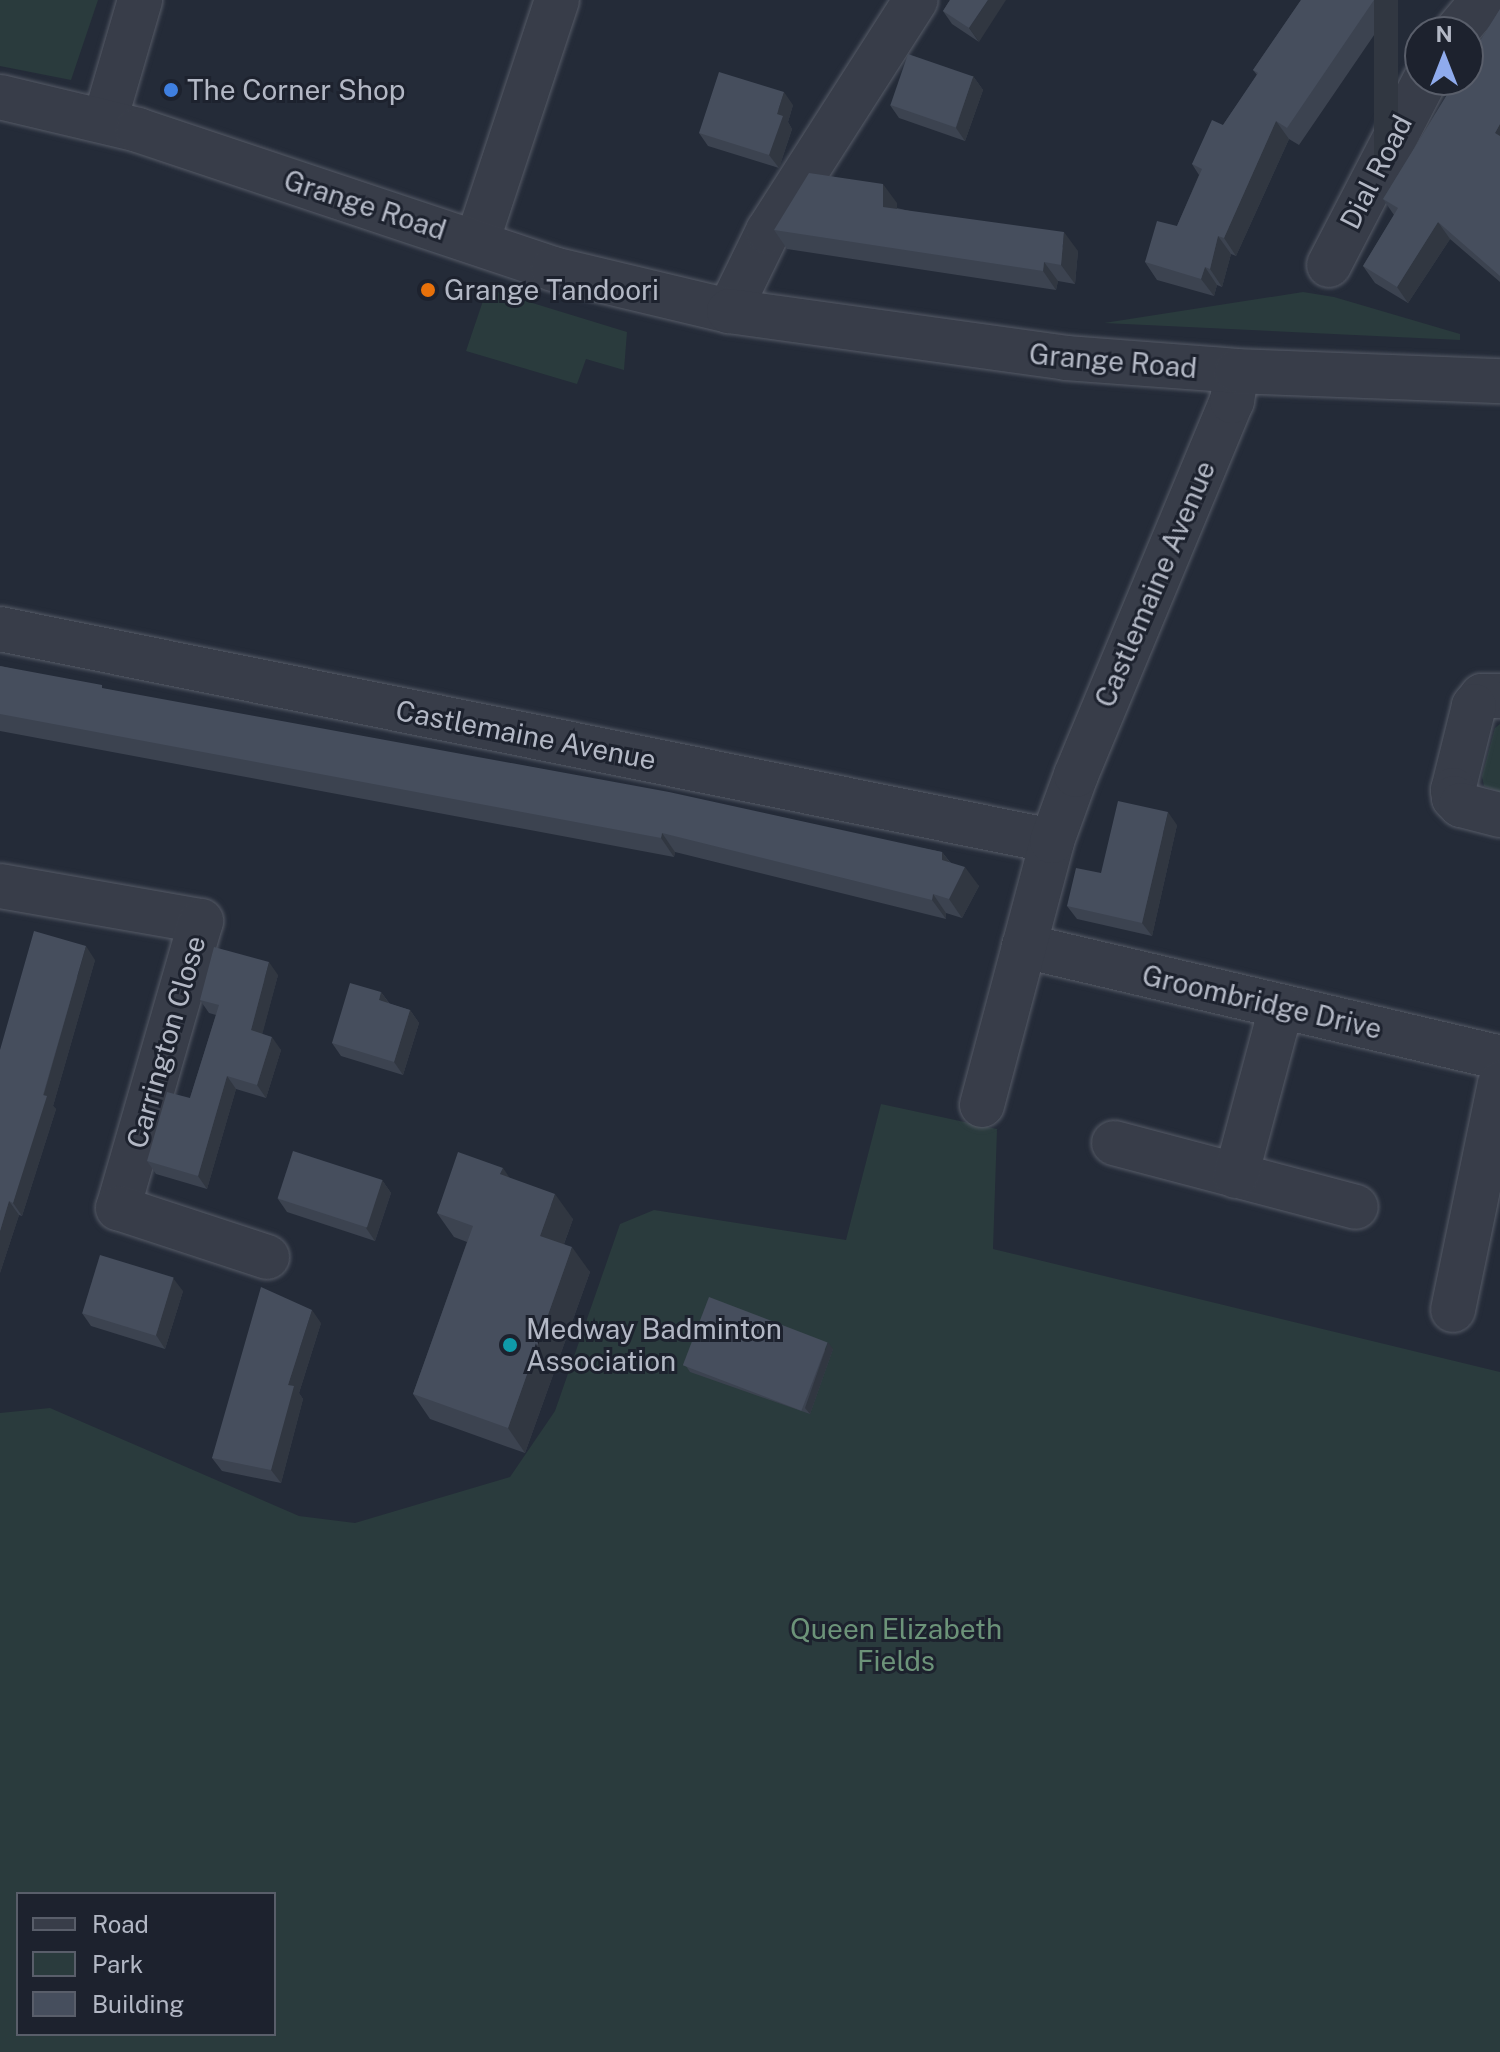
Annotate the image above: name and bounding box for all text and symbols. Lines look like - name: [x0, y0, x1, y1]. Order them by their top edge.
- north arrow: [1404, 16, 1484, 96]
- text: N: [1435, 21, 1453, 47]
- place label: The Corner Shop: [187, 73, 406, 107]
- marker: The Corner Shop: [162, 81, 180, 99]
- street label: Dial Road: [1333, 109, 1419, 235]
- street label: Grange Road: [280, 163, 450, 247]
- place label: Grange Tandoori: [444, 273, 659, 307]
- marker: Grange Tandoori: [419, 281, 437, 299]
- street label: Grange Road: [1028, 337, 1198, 385]
- street label: Castlemaine Avenue: [1088, 456, 1222, 712]
- street label: Castlemaine Avenue: [393, 693, 659, 777]
- street label: Carrington Close: [120, 932, 212, 1152]
- street label: Groombridge Drive: [1139, 958, 1385, 1046]
- place label: Medway Badminton Association: [526, 1312, 782, 1378]
- marker: Medway Badminton Association: [501, 1336, 519, 1354]
- park label: Queen Elizabeth Fields: [790, 1612, 1002, 1678]
- legend: [16, 1892, 276, 2036]
- text: Road: [92, 1910, 149, 1938]
- text: Park: [92, 1950, 143, 1978]
- text: Building: [92, 1990, 184, 2018]

